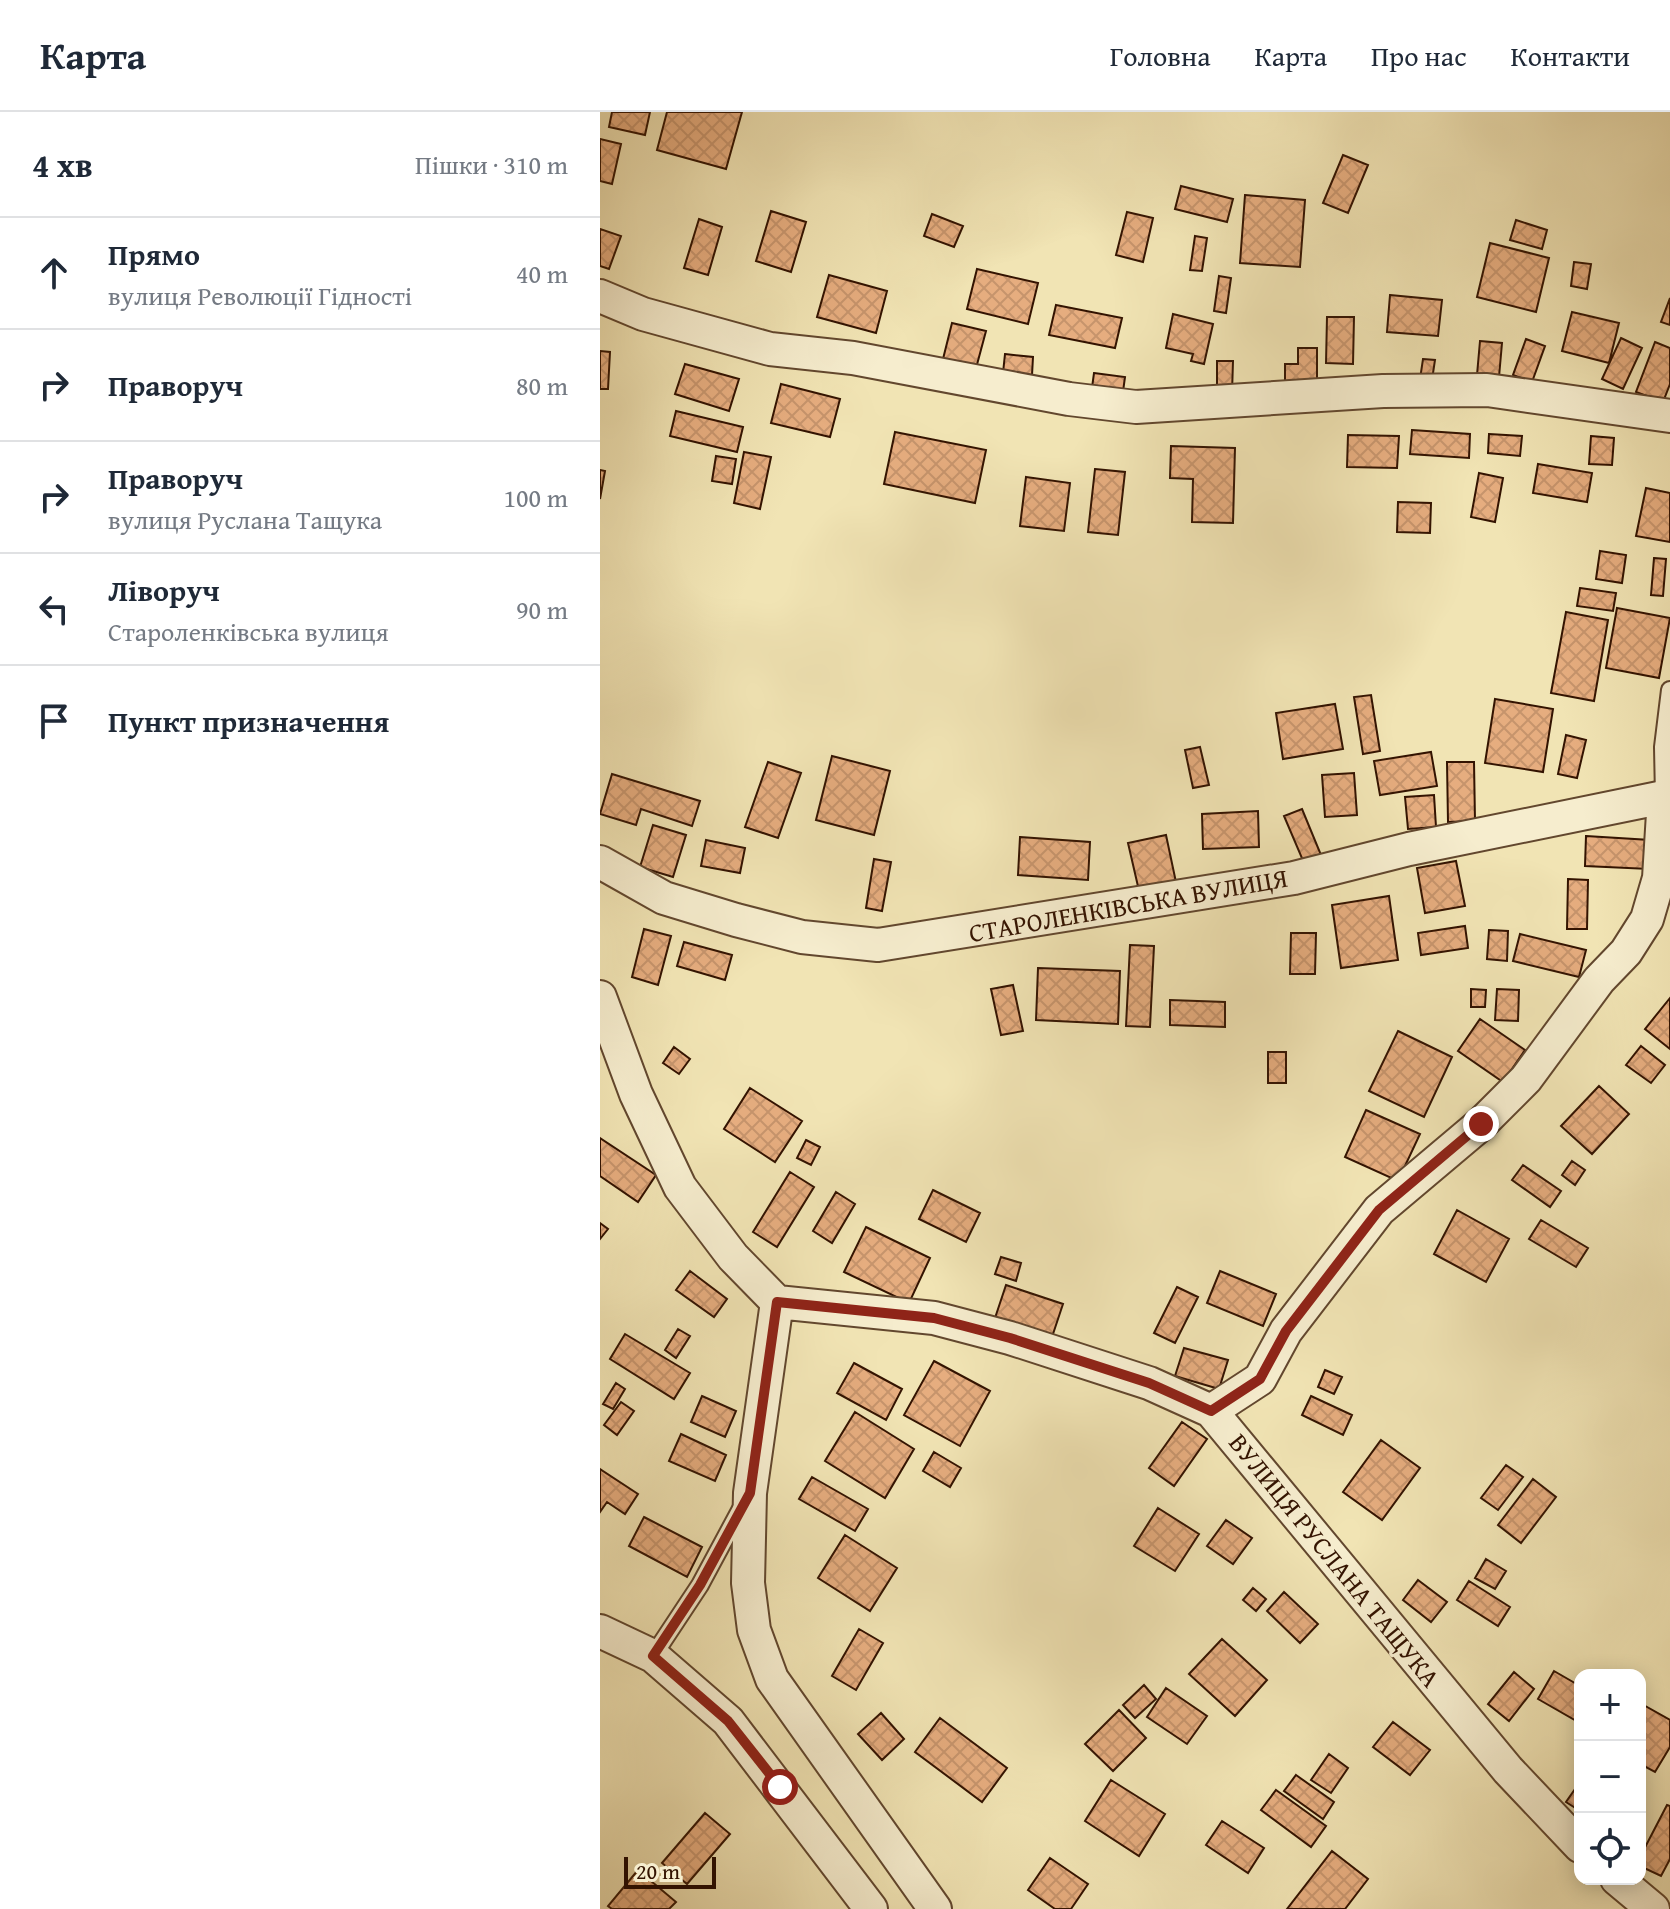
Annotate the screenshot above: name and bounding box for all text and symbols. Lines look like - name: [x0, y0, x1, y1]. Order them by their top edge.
- text: Карта: [40, 27, 146, 83]
- text: Головна: [1110, 35, 1210, 76]
- text: Карта: [1254, 35, 1327, 76]
- text: Про нас: [1371, 35, 1467, 76]
- text: Контакти: [1511, 35, 1630, 76]
- text: 4 хв: [32, 140, 93, 189]
- text: Пішки · 310 m: [415, 145, 568, 184]
- text: Прямо: [108, 232, 200, 276]
- icon: ahead: [32, 251, 76, 295]
- text: 40 m: [516, 254, 568, 293]
- text: вулиця Революції Гідності: [108, 276, 412, 315]
- icon: right: [32, 363, 76, 407]
- text: Праворуч: [108, 363, 243, 407]
- text: 80 m: [516, 366, 568, 405]
- text: Праворуч: [108, 456, 243, 500]
- icon: right: [32, 475, 76, 519]
- text: 100 m: [503, 478, 568, 517]
- text: вулиця Руслана Тащука: [108, 500, 382, 539]
- text: Ліворуч: [108, 568, 220, 612]
- icon: left: [32, 587, 76, 631]
- text: 90 m: [516, 590, 568, 629]
- text: Староленківська вулиця: [108, 612, 389, 651]
- icon: arrive: [32, 699, 76, 743]
- text: Пункт призначення: [108, 699, 389, 743]
- street label: СТАРОЛЕНКІВСЬКА ВУЛИЦЯ: [966, 858, 1290, 952]
- route end: [1463, 1106, 1499, 1142]
- street label: ВУЛИЦЯ РУСЛАНА ТАЩУКА: [1220, 1424, 1450, 1696]
- map controls: [1574, 1669, 1646, 1885]
- button: +: [1574, 1669, 1646, 1741]
- button: −: [1574, 1741, 1646, 1813]
- route start: [762, 1769, 798, 1805]
- button: locate: [1574, 1813, 1646, 1885]
- scale bar: [624, 1853, 716, 1889]
- text: 20 m: [636, 1855, 680, 1887]

